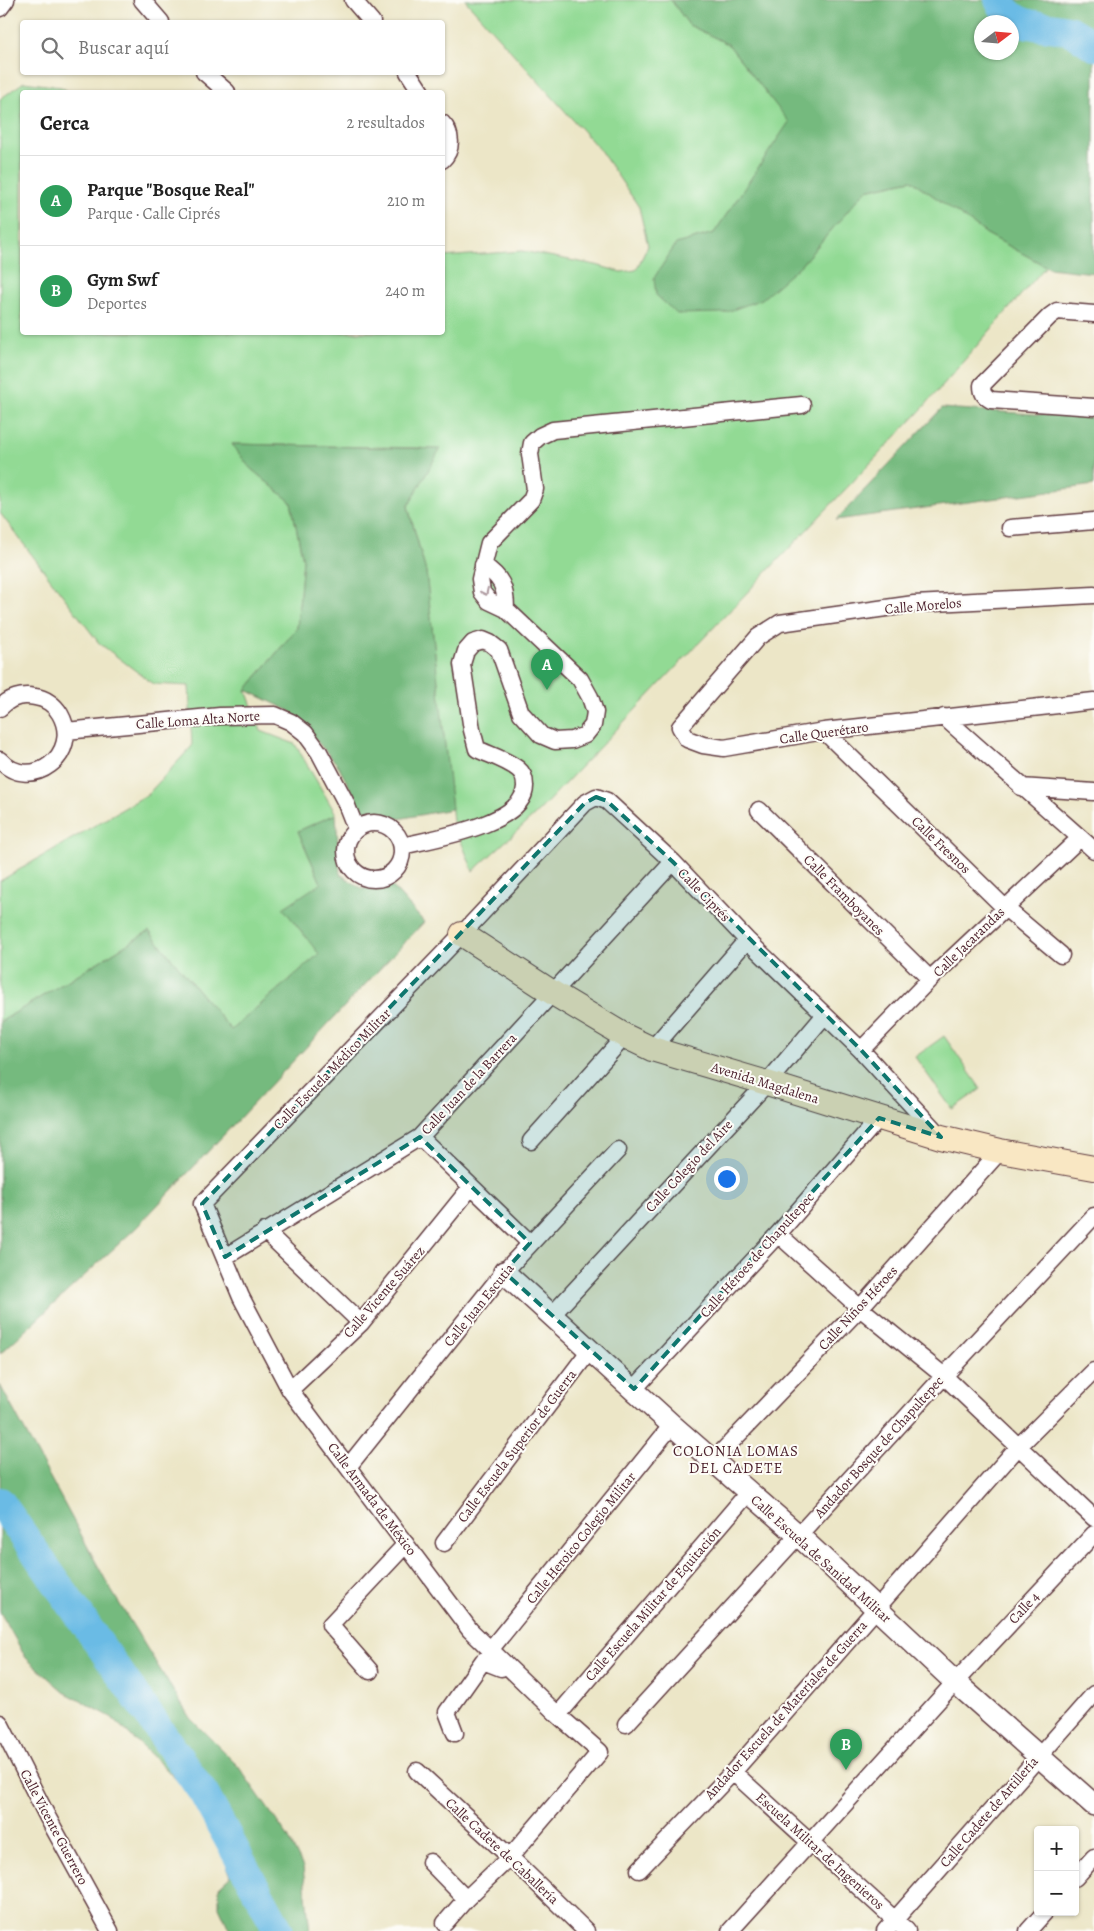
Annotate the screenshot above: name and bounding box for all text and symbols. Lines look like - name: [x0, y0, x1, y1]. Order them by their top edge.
- north arrow: [974, 15, 1019, 60]
- search box: [20, 20, 445, 75]
- icon: search: [38, 34, 66, 62]
- text: Buscar aquí: [78, 35, 169, 61]
- text: Cerca: [40, 109, 90, 137]
- text: 2 resultados: [346, 112, 425, 134]
- text: Parque "Bosque Real": [87, 177, 255, 203]
- text: A: [51, 190, 61, 212]
- text: 210 m: [387, 190, 425, 212]
- text: Parque · Calle Ciprés: [87, 203, 220, 225]
- text: Gym Swf: [87, 267, 157, 293]
- text: B: [51, 280, 61, 302]
- text: 240 m: [385, 280, 425, 302]
- text: Deportes: [87, 293, 147, 315]
- one-way arrow: [478, 587, 489, 596]
- street label: Calle Morelos: [884, 593, 962, 619]
- pin: A: [531, 649, 563, 690]
- street label: Calle Loma Alta Norte: [135, 706, 261, 734]
- street label: Calle Querétaro: [778, 717, 870, 749]
- street label: Calle Fresnos: [907, 812, 975, 878]
- street label: Calle Framboyanes: [799, 850, 889, 940]
- street label: Calle Ciprés: [674, 864, 734, 926]
- street label: Calle Jacarandas: [929, 903, 1009, 981]
- street label: Calle Escuela Médico Militar: [269, 1004, 395, 1134]
- street label: Calle Juan de la Barrera: [417, 1029, 521, 1139]
- street label: Avenida Magdalena: [708, 1057, 822, 1109]
- street label: Calle Colegio del Aire: [641, 1116, 737, 1216]
- your location: [714, 1166, 740, 1192]
- street label: Calle Héroes de Chapultepec: [695, 1188, 819, 1322]
- street label: Calle Vicente Suárez: [339, 1242, 429, 1342]
- street label: Calle Juan Escutia: [439, 1259, 519, 1351]
- street label: Calle Niños Héroes: [814, 1262, 902, 1354]
- street label: Calle Escuela Superior de Guerra: [453, 1365, 581, 1526]
- street label: Andador Bosque de Chapultepec: [809, 1372, 948, 1523]
- street label: Calle Armada de México: [323, 1439, 421, 1559]
- district label: COLONIA LOMAS DEL CADETE: [673, 1441, 799, 1478]
- street label: Calle Heroico Colegio Militar: [522, 1468, 641, 1608]
- street label: Calle Escuela de Sanidad Militar: [747, 1491, 896, 1628]
- street label: Calle Escuela Militar de Equitación: [581, 1523, 726, 1685]
- street label: Calle 4: [1004, 1588, 1044, 1628]
- street label: Andador Escuela de Materiales de Guerra: [700, 1616, 872, 1804]
- pin: B: [830, 1729, 862, 1770]
- street label: Calle Cadete de Artillería: [936, 1752, 1043, 1872]
- street label: Calle Vicente Guerrero: [15, 1766, 93, 1888]
- street label: Escuela Militar de Ingenieros: [752, 1788, 888, 1914]
- street label: Calle Cadete de Caballería: [441, 1793, 563, 1909]
- map controls: [1034, 1826, 1079, 1916]
- button: +: [1034, 1826, 1079, 1871]
- button: −: [1034, 1871, 1079, 1916]

